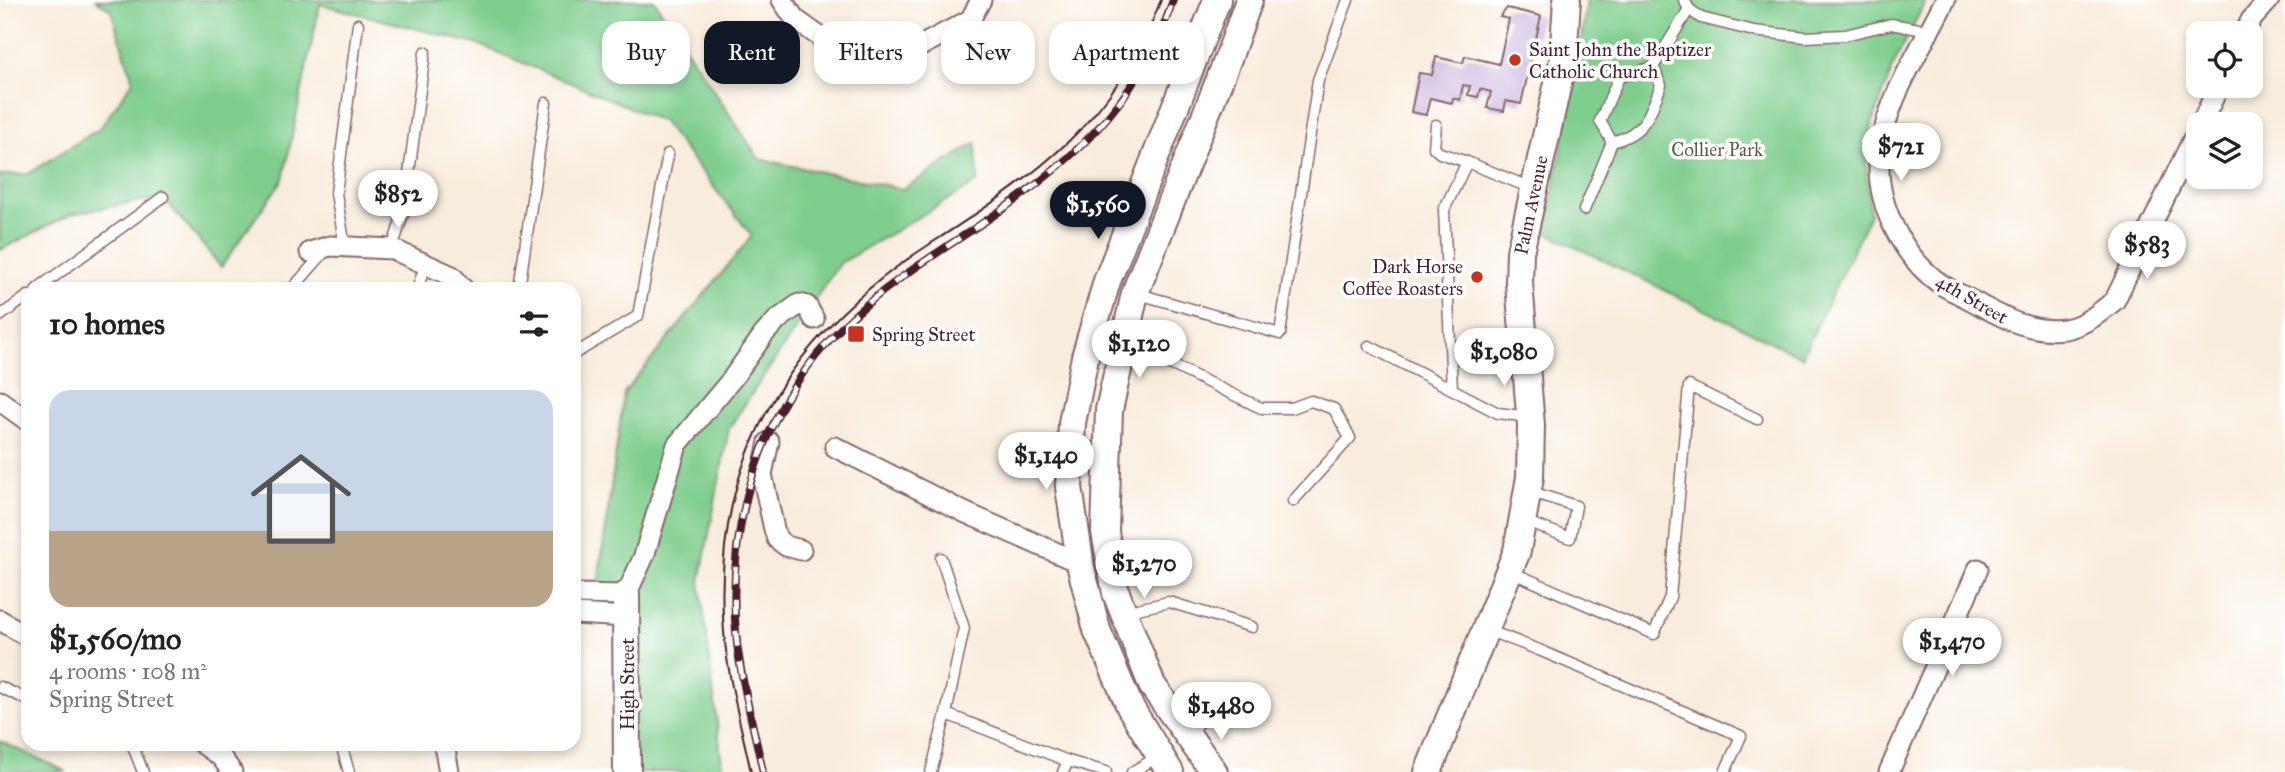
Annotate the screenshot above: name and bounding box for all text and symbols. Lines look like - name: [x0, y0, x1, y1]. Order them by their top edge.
- chip: Buy: [602, 21, 690, 84]
- chip: Rent: [704, 21, 800, 84]
- chip: Filters: [814, 21, 927, 84]
- chip: New: [941, 21, 1035, 84]
- chip: Apartment: [1049, 21, 1204, 84]
- map controls: [2186, 21, 2263, 189]
- button: locate: [2186, 21, 2263, 98]
- place label: Saint John the Baptizer Catholic Church: [1529, 38, 1712, 83]
- marker: Saint John the Baptizer Catholic Church: [1507, 52, 1523, 68]
- button: layers: [2186, 112, 2263, 189]
- pin: $721: [1860, 124, 1942, 183]
- text: $721: [1878, 132, 1924, 160]
- park label: Collier Park: [1671, 138, 1763, 161]
- street label: Palm Avenue: [1509, 153, 1553, 257]
- pin: $852: [357, 170, 439, 230]
- text: $852: [374, 179, 422, 207]
- pin: $1,560: [1041, 182, 1155, 241]
- text: $1,560: [1066, 190, 1130, 218]
- pin: $583: [2106, 222, 2188, 281]
- text: $583: [2124, 230, 2170, 258]
- place label: Dark Horse Coffee Roasters: [1342, 255, 1463, 300]
- marker: Dark Horse Coffee Roasters: [1469, 269, 1485, 285]
- street label: 4th Street: [1932, 269, 2012, 329]
- icon: filters: [515, 305, 553, 343]
- text: 10 homes: [49, 306, 165, 342]
- pin: $1,120: [1082, 320, 1196, 380]
- place label: Spring Street: [872, 323, 975, 347]
- marker: Spring Street: [846, 324, 866, 344]
- pin: $1,080: [1447, 328, 1561, 388]
- text: $1,120: [1108, 329, 1170, 357]
- text: $1,080: [1470, 337, 1538, 365]
- pin: $1,140: [989, 433, 1103, 492]
- icon: home: [238, 436, 364, 562]
- text: $1,140: [1014, 441, 1078, 469]
- pin: $1,270: [1087, 540, 1201, 600]
- text: $1,270: [1111, 549, 1177, 577]
- pin: $1,470: [1895, 618, 2009, 678]
- text: $1,560/mo: [49, 621, 181, 657]
- text: $1,470: [1919, 627, 1985, 655]
- street label: High Street: [616, 638, 640, 730]
- text: 4 rooms · 108 m²: [49, 657, 207, 685]
- pin: $1,480: [1164, 682, 1278, 742]
- text: Spring Street: [49, 685, 174, 713]
- text: $1,480: [1187, 691, 1255, 719]

